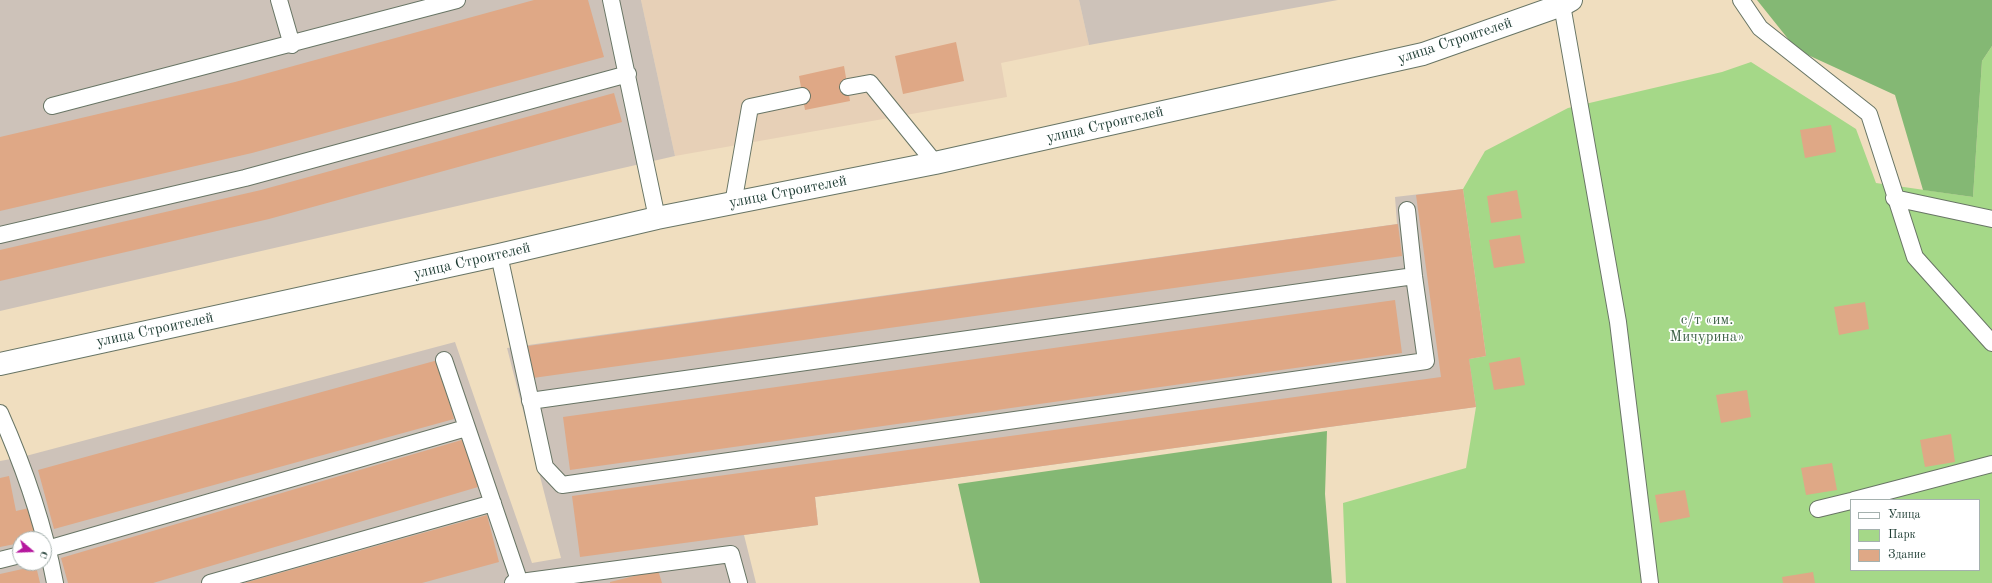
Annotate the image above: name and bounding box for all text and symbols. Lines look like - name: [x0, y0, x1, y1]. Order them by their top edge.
- street label: улица Строителей: [1395, 14, 1515, 68]
- street label: улица Строителей: [1045, 103, 1165, 147]
- street label: улица Строителей: [728, 172, 848, 212]
- street label: улица Строителей: [412, 239, 532, 283]
- street label: улица Строителей: [95, 309, 215, 351]
- park label: с/т «им. Мичурина»: [1670, 311, 1744, 346]
- legend: [1850, 499, 1980, 571]
- text: Улица: [1888, 509, 1921, 521]
- text: Парк: [1888, 529, 1916, 541]
- north arrow: [12, 531, 52, 571]
- text: Здание: [1888, 549, 1926, 561]
- text: С: [36, 550, 49, 560]

